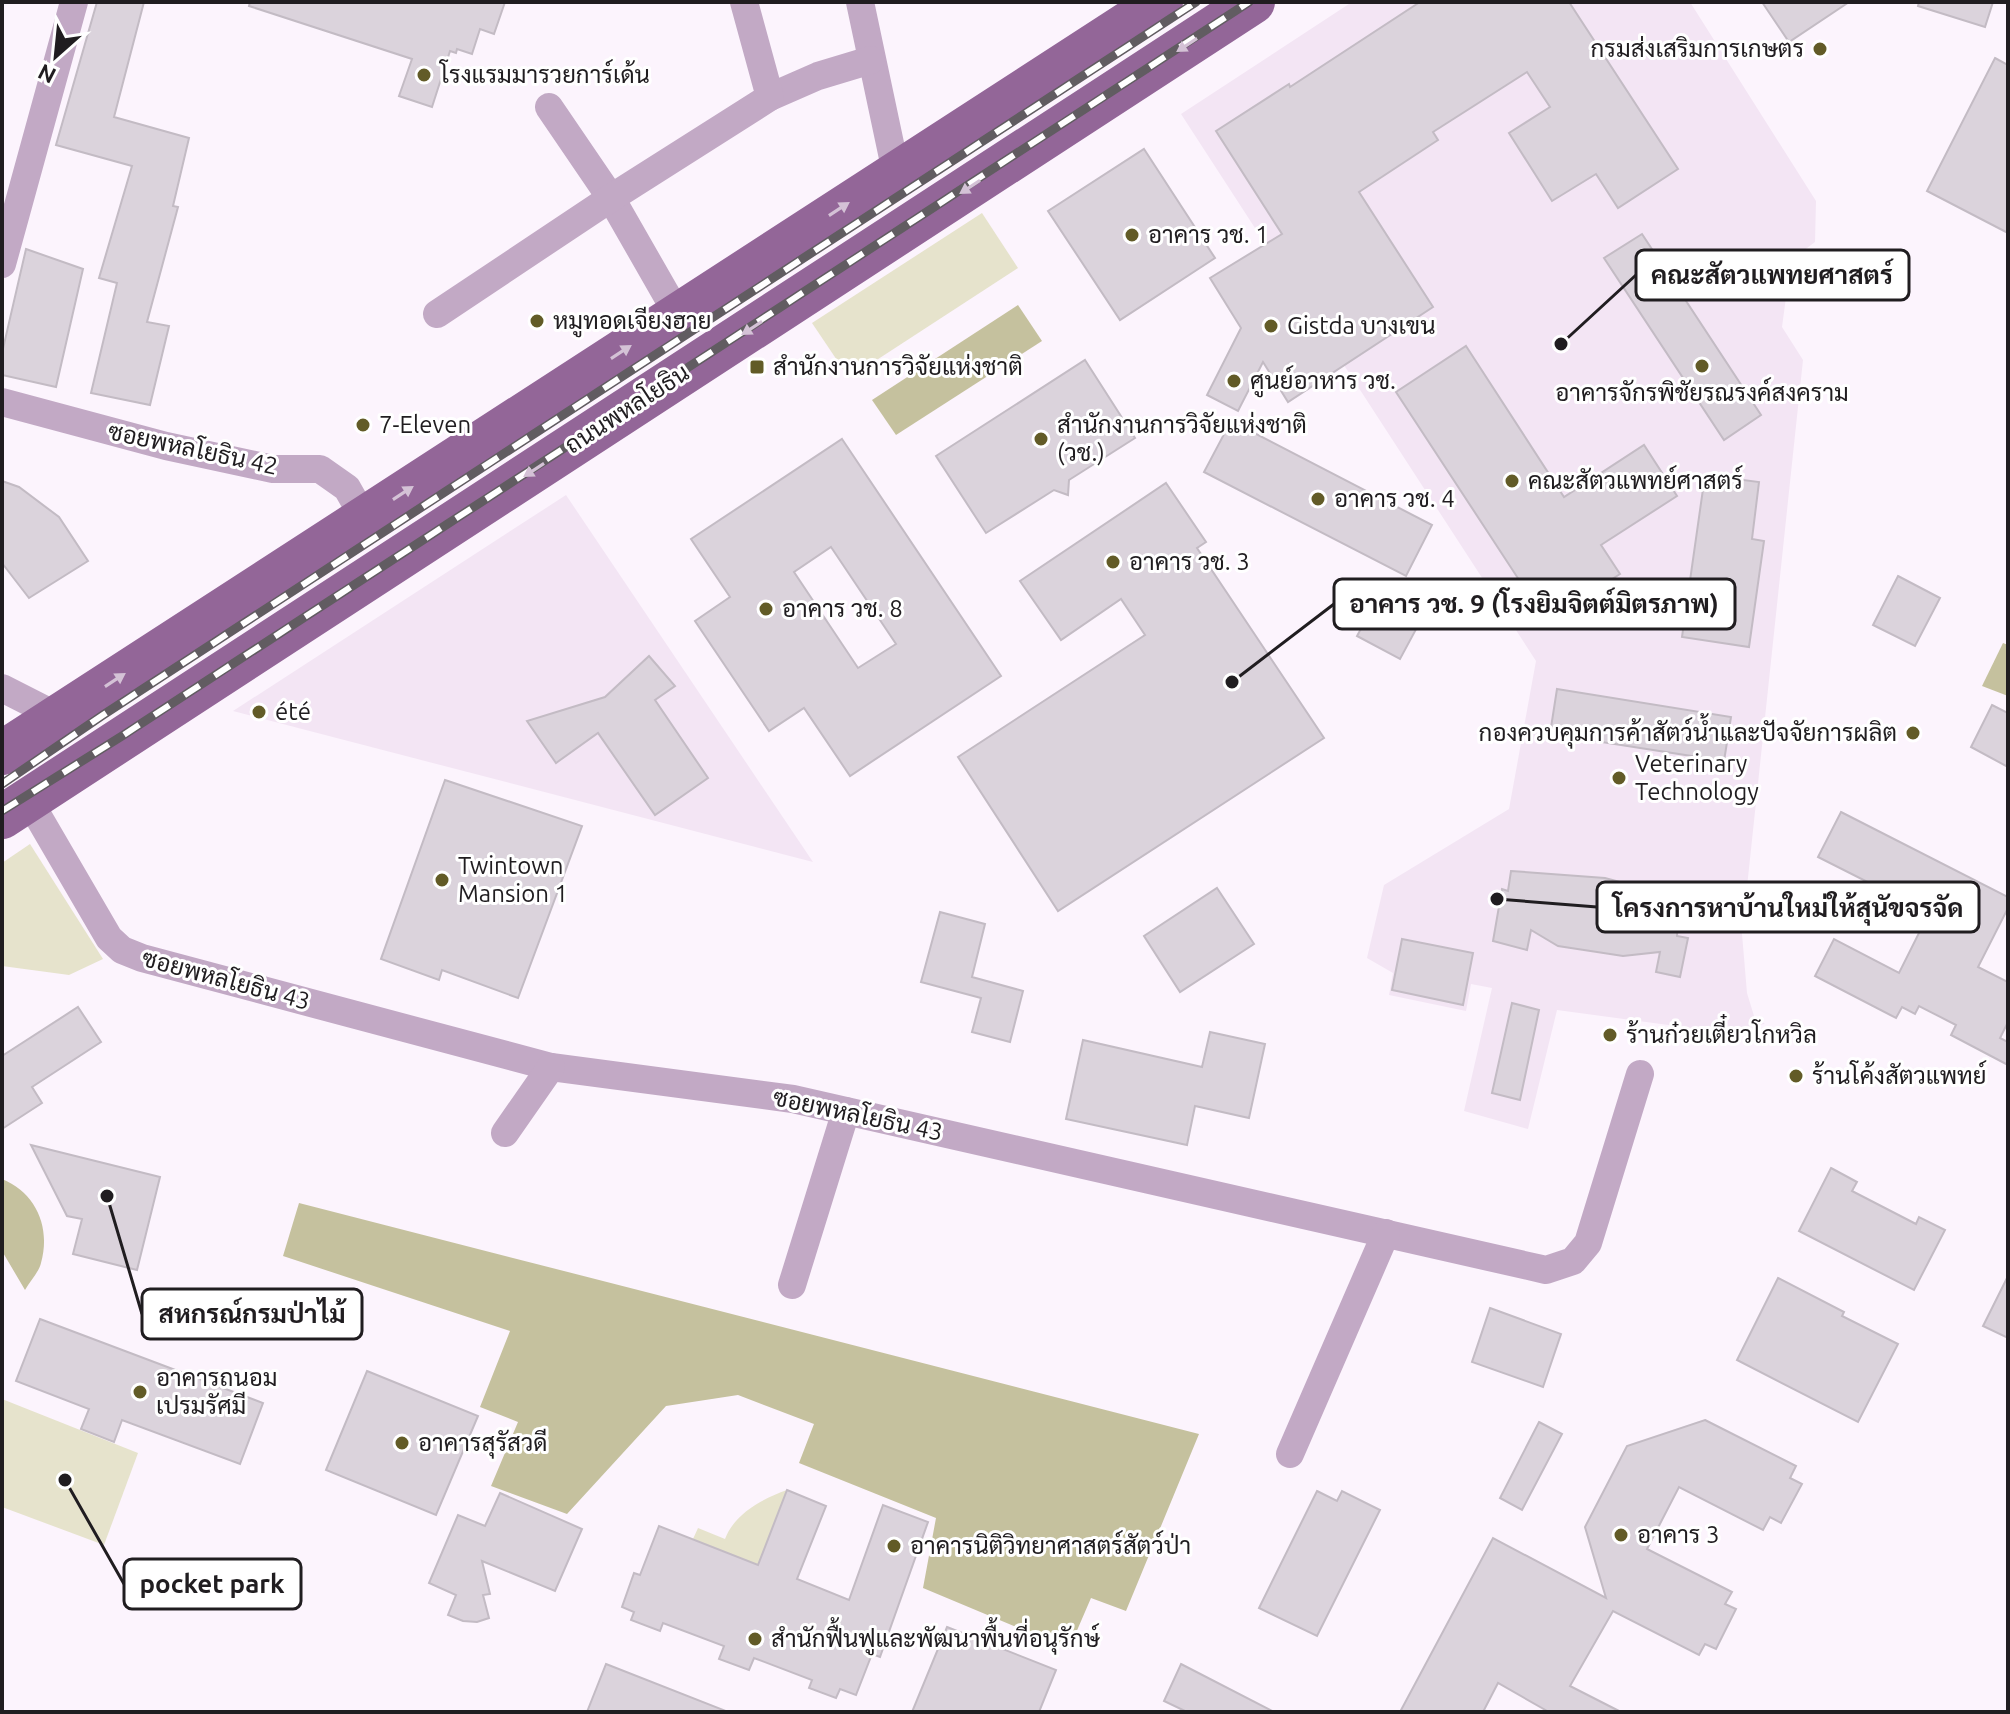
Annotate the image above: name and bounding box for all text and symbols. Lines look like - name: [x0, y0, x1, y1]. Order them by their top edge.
- north arrow: [16, 16, 96, 96]
- place label: กรมส่งเสริมการเกษตร: [1591, 35, 1804, 62]
- one-way arrow: [1177, 37, 1198, 52]
- marker: กรมส่งเสริมการเกษตร: [1811, 40, 1829, 58]
- text: N: [34, 59, 60, 89]
- place label: โรงแรมมารวยการ์เด้น: [438, 59, 650, 88]
- marker: โรงแรมมารวยการ์เด้น: [415, 66, 433, 84]
- one-way arrow: [959, 179, 980, 194]
- one-way arrow: [828, 203, 850, 217]
- place label: อาคาร วช. 1: [1148, 221, 1269, 248]
- marker: อาคาร วช. 1: [1123, 226, 1141, 244]
- callout: คณะสัตวแพทยศาสตร์: [1636, 250, 1909, 300]
- text: คณะสัตวแพทยศาสตร์: [1651, 258, 1894, 289]
- place label: หมูทอดเจียงฮาย: [553, 306, 711, 338]
- marker: หมูทอดเจียงฮาย: [528, 312, 546, 330]
- place label: Gistda บางเขน: [1287, 312, 1435, 339]
- marker: Gistda บางเขน: [1262, 317, 1280, 335]
- one-way arrow: [741, 321, 762, 336]
- one-way arrow: [611, 344, 632, 359]
- place label: สำนักงานการวิจัยแห่งชาติ: [773, 353, 1023, 380]
- street label: ถนนพหลโยธิน: [559, 357, 694, 459]
- marker: อาคารจักรพิชัยรณรงค์สงคราม: [1693, 357, 1711, 375]
- marker: สำนักงานการวิจัยแห่งชาติ: [748, 358, 766, 376]
- place label: ศูนย์อาหาร วช.: [1250, 365, 1396, 398]
- marker: ศูนย์อาหาร วช.: [1225, 372, 1243, 390]
- place label: อาคารจักรพิชัยรณรงค์สงคราม: [1555, 377, 1849, 406]
- place label: 7-Eleven: [379, 411, 471, 438]
- place label: สำนักงานการวิจัยแห่งชาติ (วช.): [1057, 411, 1307, 466]
- street label: ซอยพหลโยธิน 42: [106, 415, 281, 480]
- marker: 7-Eleven: [354, 416, 372, 434]
- marker: สำนักงานการวิจัยแห่งชาติ (วช.): [1032, 430, 1050, 448]
- one-way arrow: [523, 463, 545, 477]
- place label: คณะสัตวแพทย์ศาสตร์: [1528, 465, 1743, 494]
- marker: คณะสัตวแพทย์ศาสตร์: [1503, 472, 1521, 490]
- place label: อาคาร วช. 4: [1334, 485, 1455, 512]
- one-way arrow: [392, 487, 414, 501]
- marker: อาคาร วช. 4: [1309, 490, 1327, 508]
- place label: อาคาร วช. 3: [1129, 548, 1250, 575]
- marker: อาคาร วช. 3: [1104, 553, 1122, 571]
- callout: อาคาร วช. 9 (โรงยิมจิตต์มิตรภาพ): [1334, 579, 1735, 629]
- text: อาคาร วช. 9 (โรงยิมจิตต์มิตรภาพ): [1349, 587, 1719, 618]
- place label: อาคาร วช. 8: [782, 595, 903, 622]
- marker: อาคาร วช. 8: [757, 600, 775, 618]
- one-way arrow: [104, 673, 125, 688]
- place label: été: [275, 698, 311, 725]
- marker: été: [250, 703, 268, 721]
- place label: กองควบคุมการค้าสัตว์น้ำและปัจจัยการผลิต: [1479, 713, 1897, 749]
- marker: กองควบคุมการค้าสัตว์น้ำและปัจจัยการผลิต: [1904, 724, 1922, 742]
- place label: Veterinary Technology: [1635, 750, 1759, 805]
- marker: Veterinary Technology: [1610, 769, 1628, 787]
- place label: Twintown Mansion 1: [458, 852, 568, 907]
- marker: Twintown Mansion 1: [433, 871, 451, 889]
- callout: โครงการหาบ้านใหม่ให้สุนัขจรจัด: [1597, 882, 1979, 932]
- text: โครงการหาบ้านใหม่ให้สุนัขจรจัด: [1611, 891, 1963, 926]
- street label: ซอยพหลโยธิน 43: [139, 942, 314, 1015]
- place label: ร้านก๋วยเตี๋ยวโกหวิล: [1626, 1013, 1817, 1048]
- marker: ร้านก๋วยเตี๋ยวโกหวิล: [1601, 1026, 1619, 1044]
- place label: ร้านโค้งสัตวแพทย์: [1812, 1060, 1986, 1089]
- marker: ร้านโค้งสัตวแพทย์: [1787, 1067, 1805, 1085]
- street label: ซอยพหลโยธิน 43: [771, 1081, 946, 1146]
- callout: สหกรณ์กรมป่าไม้: [142, 1289, 362, 1339]
- text: สหกรณ์กรมป่าไม้: [158, 1297, 347, 1328]
- place label: อาคารถนอม เปรมรัศมี: [156, 1364, 278, 1419]
- marker: อาคารถนอม เปรมรัศมี: [131, 1383, 149, 1401]
- place label: อาคารสุรัสวดี: [418, 1428, 547, 1459]
- marker: อาคารสุรัสวดี: [393, 1434, 411, 1452]
- place label: อาคาร 3: [1637, 1521, 1720, 1548]
- marker: อาคาร 3: [1612, 1526, 1630, 1544]
- place label: อาคารนิติวิทยาศาสตร์สัตว์ป่า: [910, 1530, 1191, 1559]
- marker: อาคารนิติวิทยาศาสตร์สัตว์ป่า: [885, 1537, 903, 1555]
- callout: pocket park: [124, 1559, 301, 1609]
- text: pocket park: [139, 1569, 285, 1598]
- place label: สำนักฟื้นฟูและพัฒนาพื้นที่อนุรักษ์: [771, 1617, 1100, 1656]
- marker: สำนักฟื้นฟูและพัฒนาพื้นที่อนุรักษ์: [746, 1630, 764, 1648]

